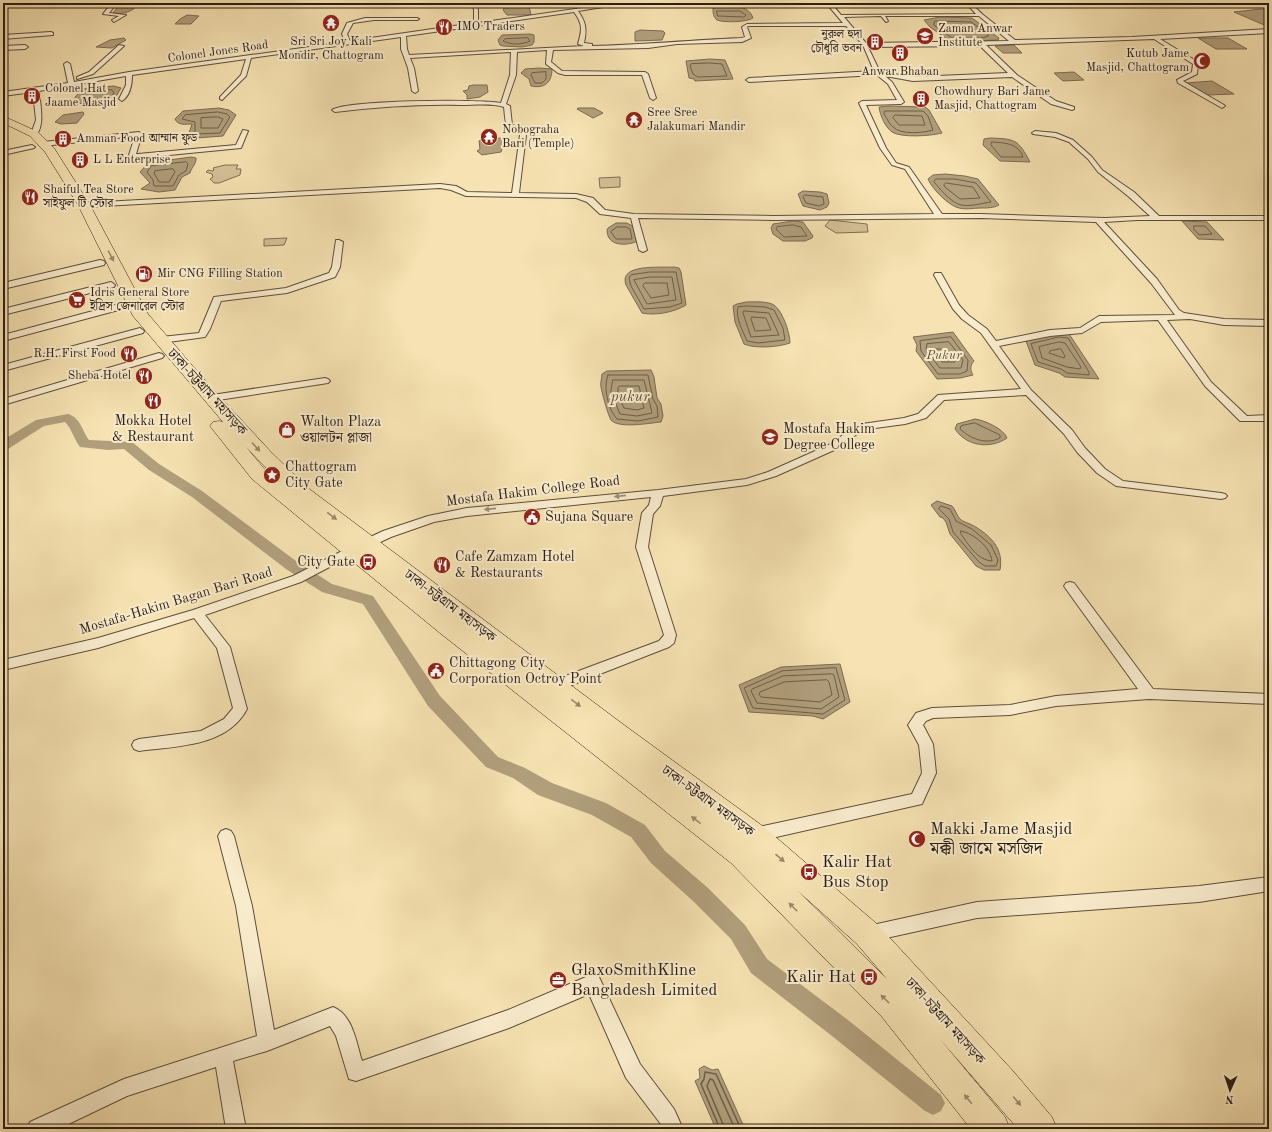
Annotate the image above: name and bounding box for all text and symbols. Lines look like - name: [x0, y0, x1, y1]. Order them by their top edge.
- temple icon: Sri Sri Joy Kali Mondir, Chattogram: [321, 13, 341, 33]
- restaurant icon: IMO Traders: [434, 17, 454, 37]
- place label: IMO Traders: [457, 21, 525, 33]
- place label: Zaman Anwar Institute: [938, 23, 1013, 49]
- school or university icon: Zaman Anwar Institute: [915, 26, 935, 46]
- place label: নুরুল হুদা চৌধুরি ভবন: [811, 29, 863, 56]
- building icon: নুরুল হুদা চৌধুরি ভবন: [865, 32, 885, 52]
- place label: Sri Sri Joy Kali Mondir, Chattogram: [278, 36, 384, 62]
- street label: Colonel Jones Road: [167, 39, 269, 65]
- building icon: Anwar Bhaban: [890, 43, 910, 63]
- place label: Kutub Jame Masjid, Chattogram: [1086, 48, 1189, 74]
- mosque icon: Kutub Jame Masjid, Chattogram: [1192, 51, 1212, 71]
- place label: Anwar Bhaban: [861, 66, 940, 78]
- place label: Colonel Hat Jaame Masjid: [45, 83, 116, 109]
- building icon: Colonel Hat Jaame Masjid: [22, 86, 42, 106]
- place label: Chowdhury Bari Jame Masjid, Chattogram: [934, 86, 1051, 112]
- building icon: Chowdhury Bari Jame Masjid, Chattogram: [911, 89, 931, 109]
- place label: Sree Sree Jalakumari Mandir: [647, 107, 745, 133]
- temple icon: Sree Sree Jalakumari Mandir: [624, 110, 644, 130]
- place label: Nobograha Bari (Temple): [502, 124, 574, 150]
- temple icon: Nobograha Bari (Temple): [479, 127, 499, 147]
- building icon: Amman Food আম্মান ফুড: [53, 129, 73, 149]
- place label: Amman Food আম্মান ফুড: [76, 133, 198, 146]
- building icon: L L Enterprise: [70, 150, 90, 170]
- place label: L L Enterprise: [93, 154, 171, 166]
- place label: Shaiful Tea Store সাইফুল টি স্টোর: [42, 184, 134, 211]
- restaurant icon: Shaiful Tea Store সাইফুল টি স্টোর: [20, 187, 40, 207]
- one-way arrow: [107, 250, 114, 261]
- fuel station icon: Mir CNG Filling Station: [134, 264, 154, 284]
- place label: Mir CNG Filling Station: [157, 268, 283, 280]
- place label: Idris General Store ইদ্রিস জেনারেল স্টোর: [89, 287, 190, 313]
- supermarket icon: Idris General Store ইদ্রিস জেনারেল স্টোর: [67, 290, 87, 310]
- restaurant icon: R.H. First Food: [119, 344, 139, 364]
- street label: ঢাকা-চট্টগ্রাম মহাসড়ক: [164, 344, 252, 439]
- place label: R.H. First Food: [33, 348, 116, 360]
- water label: Pukur: [925, 349, 962, 362]
- restaurant icon: Sheba Hotel: [134, 366, 154, 386]
- place label: Sheba Hotel: [68, 370, 131, 382]
- water label: pukur: [608, 390, 650, 405]
- restaurant icon: Mokka Hotel & Restaurant: [143, 391, 163, 411]
- place label: Mokka Hotel & Restaurant: [112, 414, 194, 444]
- place label: Walton Plaza ওয়ালটন প্লাজা: [300, 415, 381, 445]
- shop icon: Walton Plaza ওয়ালটন প্লাজা: [277, 420, 297, 440]
- place label: Mostafa Hakim Degree College: [783, 422, 875, 452]
- school or university icon: Mostafa Hakim Degree College: [760, 427, 780, 447]
- one-way arrow: [251, 442, 261, 452]
- place label: Chattogram City Gate: [285, 460, 357, 490]
- place icon: Chattogram City Gate: [262, 465, 282, 485]
- street label: Mostafa Hakim College Road: [445, 473, 621, 509]
- one-way arrow: [614, 493, 626, 500]
- one-way arrow: [484, 506, 496, 513]
- public building icon: Sujana Square: [522, 507, 542, 527]
- place label: Sujana Square: [545, 510, 633, 524]
- one-way arrow: [326, 512, 337, 520]
- place label: Cafe Zamzam Hotel & Restaurants: [455, 550, 575, 580]
- bus stop icon: City Gate: [358, 552, 378, 572]
- place label: City Gate: [297, 555, 355, 569]
- restaurant icon: Cafe Zamzam Hotel & Restaurants: [432, 555, 452, 575]
- street label: ঢাকা-চট্টগ্রাম মহাসড়ক: [401, 564, 501, 646]
- street label: Mostafa-Hakim Bagan Bari Road: [78, 565, 274, 637]
- place label: Chittagong City Corporation Octroy Point: [449, 656, 602, 686]
- public building icon: Chittagong City Corporation Octroy Point: [426, 661, 446, 681]
- one-way arrow: [571, 699, 582, 707]
- street label: ঢাকা-চট্টগ্রাম মহাসড়ক: [658, 760, 759, 840]
- one-way arrow: [691, 816, 702, 825]
- place label: Makki Jame Masjid মক্কী জামে মসজিদ: [929, 821, 1072, 858]
- mosque icon: Makki Jame Masjid মক্কী জামে মসজিদ: [907, 829, 927, 849]
- one-way arrow: [775, 853, 786, 862]
- place label: Kalir Hat Bus Stop: [822, 854, 892, 891]
- bus stop icon: Kalir Hat Bus Stop: [799, 862, 819, 882]
- one-way arrow: [788, 902, 798, 912]
- place label: GlaxoSmithKline Bangladesh Limited: [571, 962, 717, 999]
- bus stop icon: Kalir Hat: [859, 967, 879, 987]
- place label: Kalir Hat: [786, 969, 856, 986]
- office icon: GlaxoSmithKline Bangladesh Limited: [548, 970, 568, 990]
- street label: ঢাকা-চট্টগ্রাম মহাসড়ক: [902, 973, 990, 1068]
- one-way arrow: [880, 994, 890, 1003]
- north arrow: [1210, 1070, 1250, 1110]
- one-way arrow: [964, 1093, 973, 1104]
- text: N: [1224, 1093, 1234, 1104]
- one-way arrow: [1012, 1096, 1021, 1107]

